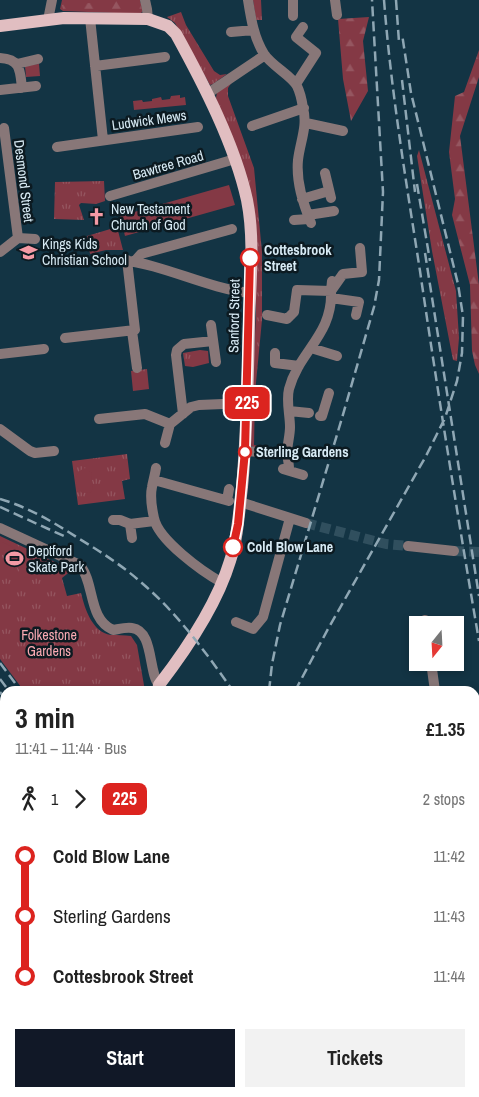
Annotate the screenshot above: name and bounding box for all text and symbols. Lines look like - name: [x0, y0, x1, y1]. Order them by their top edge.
- street label: Ludwick Mews: [110, 106, 188, 134]
- street label: Desmond Street: [10, 139, 38, 223]
- street label: Bawtree Road: [131, 146, 205, 184]
- place label: New Testament Church of God: [111, 200, 190, 234]
- church icon: New Testament Church of God: [87, 207, 107, 227]
- place label: Kings Kids Christian School: [42, 235, 127, 269]
- place label: Cottesbrook Street: [264, 241, 332, 275]
- school or university icon: Kings Kids Christian School: [18, 242, 38, 262]
- marker: Cottesbrook Street: [240, 248, 260, 268]
- street label: Sanford Street: [224, 279, 244, 353]
- line badge: 225: [218, 387, 276, 419]
- text: 225: [235, 390, 259, 415]
- place label: Sterling Gardens: [256, 443, 349, 461]
- marker: Sterling Gardens: [238, 445, 252, 459]
- marker: Cold Blow Lane: [223, 537, 243, 557]
- place label: Cold Blow Lane: [247, 538, 333, 556]
- place label: Deptford Skate Park: [28, 542, 84, 576]
- sports icon: Deptford Skate Park: [4, 549, 24, 569]
- north arrow: [409, 616, 464, 671]
- map controls: [409, 616, 464, 671]
- park label: Folkestone Gardens: [21, 626, 77, 660]
- text: 3 min: [15, 699, 75, 737]
- text: £1.35: [426, 716, 465, 742]
- text: 11:41 – 11:44 · Bus: [15, 737, 127, 759]
- icon: walk: [15, 785, 43, 813]
- icon: forward: [66, 785, 94, 813]
- text: 225: [112, 786, 137, 811]
- text: 1: [51, 788, 58, 810]
- text: 2 stops: [423, 788, 465, 810]
- text: Cold Blow Lane: [53, 843, 170, 869]
- text: 11:42: [433, 845, 465, 867]
- text: Sterling Gardens: [53, 903, 171, 929]
- text: 11:43: [433, 905, 465, 927]
- text: Cottesbrook Street: [53, 963, 193, 989]
- text: 11:44: [433, 965, 465, 987]
- button: Start: [15, 1029, 235, 1087]
- button: Tickets: [245, 1029, 465, 1087]

